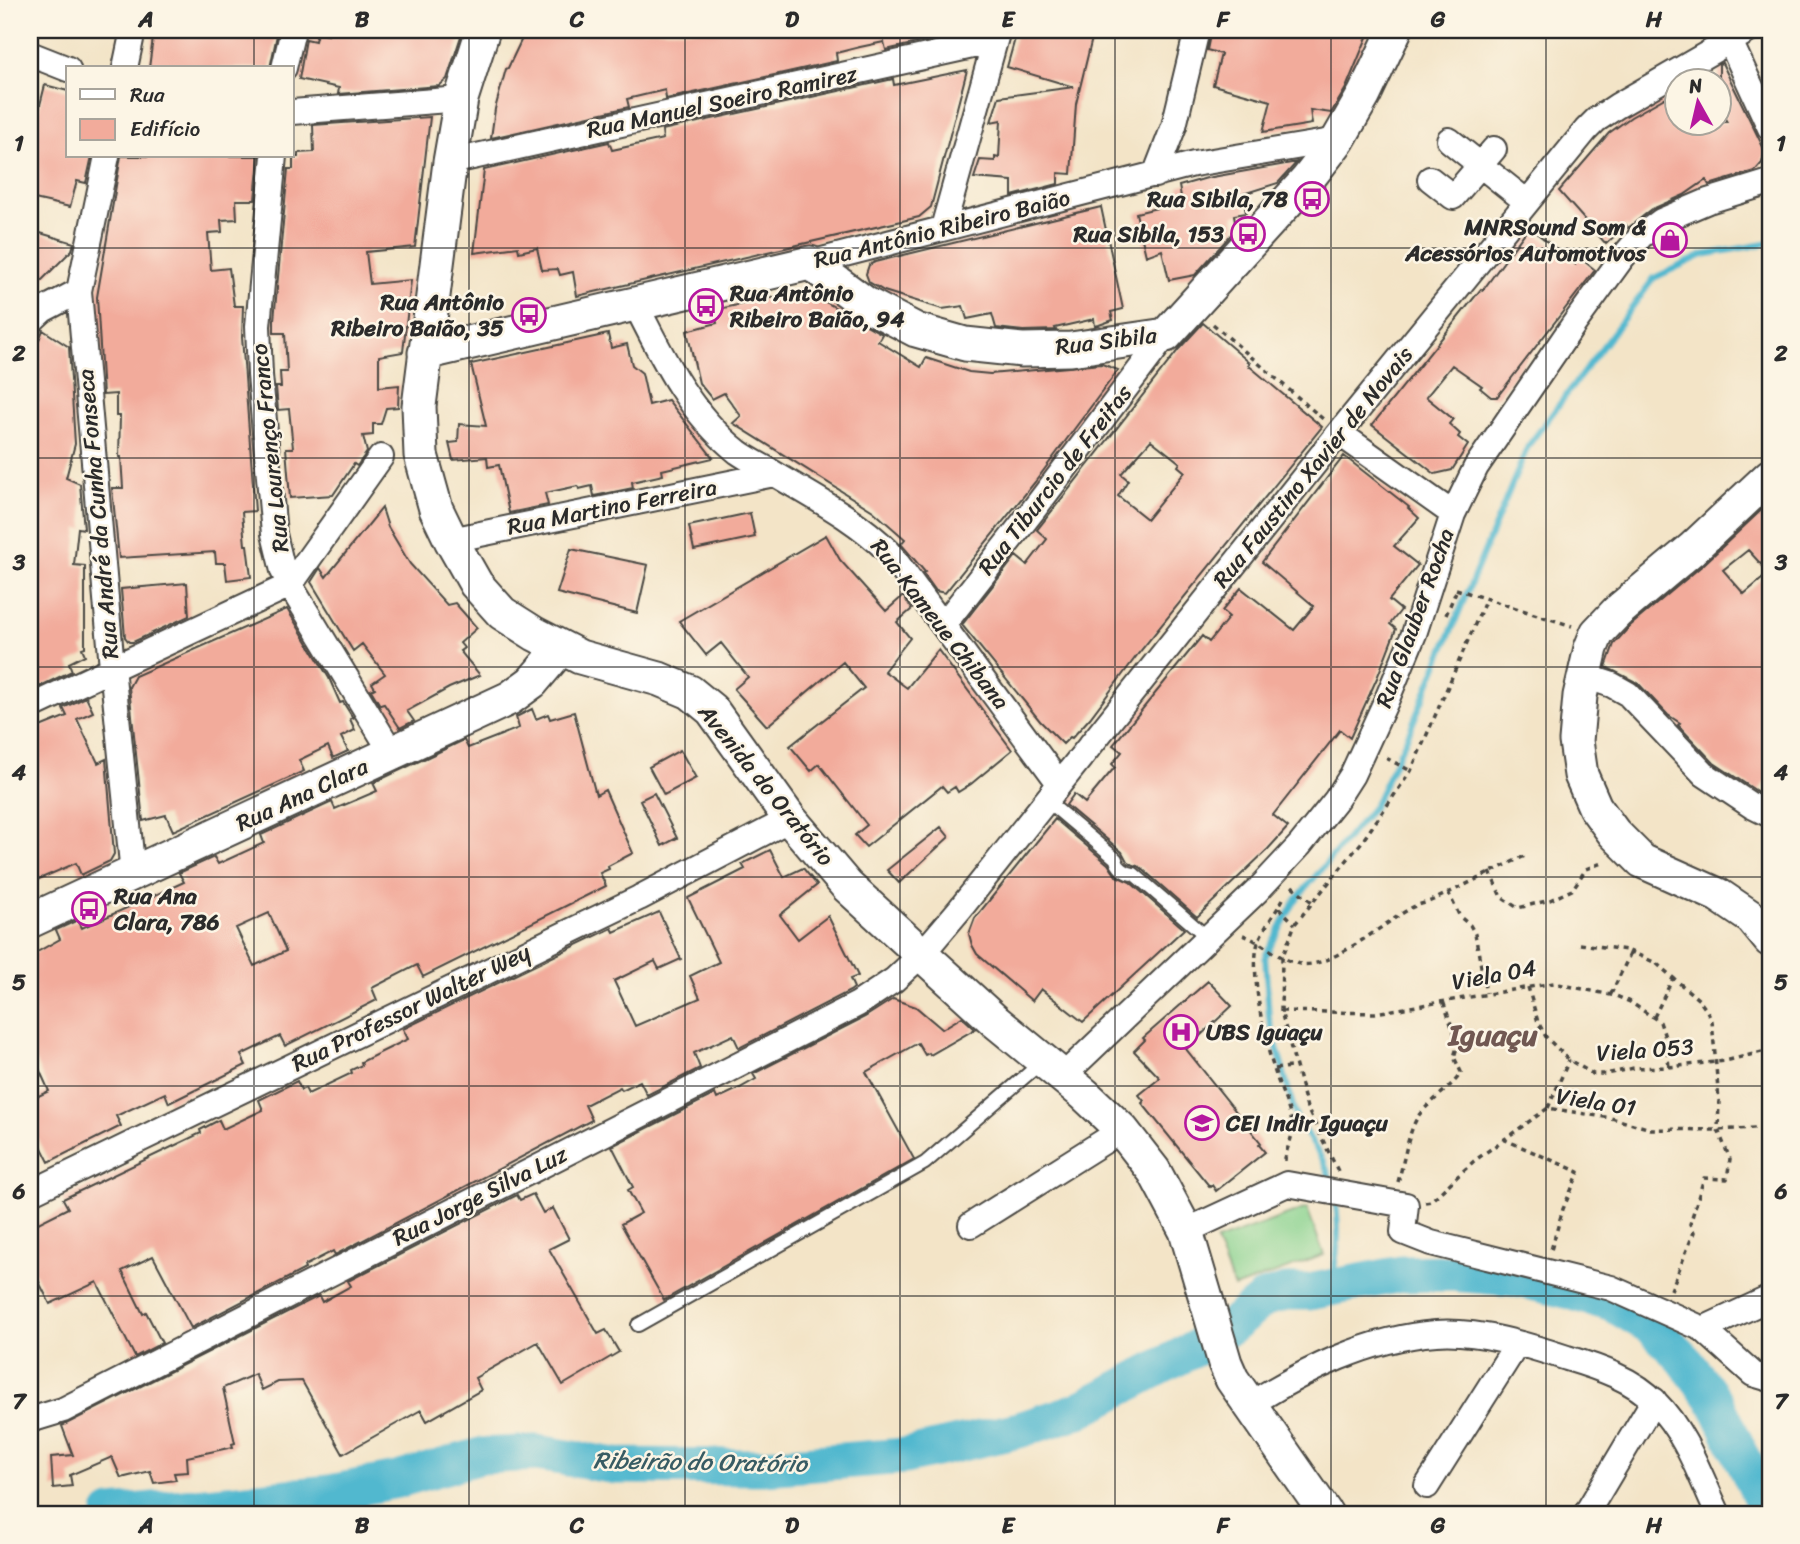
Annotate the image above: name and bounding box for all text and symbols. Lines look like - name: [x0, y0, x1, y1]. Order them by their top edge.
- text: A: [137, 0, 154, 40]
- text: B: [355, 0, 370, 40]
- text: C: [569, 0, 585, 40]
- text: D: [785, 0, 800, 40]
- text: E: [1002, 0, 1017, 40]
- text: F: [1216, 0, 1231, 40]
- text: G: [1430, 0, 1446, 40]
- text: H: [1645, 0, 1663, 40]
- street label: Rua Manuel Soeiro Ramirez: [583, 53, 861, 151]
- legend: [66, 66, 294, 158]
- north arrow: [1664, 66, 1734, 136]
- text: N: [1686, 68, 1705, 103]
- text: Rua: [130, 76, 165, 114]
- text: Edifício: [130, 110, 200, 148]
- text: 1: [14, 123, 24, 164]
- text: 1: [1776, 123, 1786, 164]
- street label: Rua Antônio Ribeiro Baião: [810, 177, 1074, 281]
- place label: Rua Sibila, 78: [1146, 179, 1288, 220]
- bus stop icon: Rua Sibila, 78: [1293, 180, 1331, 218]
- place label: MNRSound Som & Acessórios Automotivos: [1404, 207, 1647, 274]
- place label: Rua Sibila, 153: [1073, 214, 1224, 255]
- bus stop icon: Rua Sibila, 153: [1229, 215, 1267, 253]
- shop icon: MNRSound Som & Acessórios Automotivos: [1651, 221, 1689, 259]
- place label: Rua Antônio Ribeiro Baião, 94: [729, 273, 905, 340]
- place label: Rua Antônio Ribeiro Baião, 35: [330, 282, 504, 349]
- bus stop icon: Rua Antônio Ribeiro Baião, 94: [687, 287, 725, 325]
- bus stop icon: Rua Antônio Ribeiro Baião, 35: [510, 296, 548, 334]
- street label: Rua Sibila: [1053, 314, 1159, 368]
- text: 2: [11, 333, 26, 374]
- text: 2: [1773, 333, 1788, 374]
- street label: Rua Faustino Xavier de Novais: [1202, 336, 1424, 597]
- street label: Rua Lourenço Franco: [239, 341, 301, 554]
- street label: Rua André da Cunha Fonseca: [65, 367, 131, 661]
- street label: Rua Tiburcio de Freitas: [967, 375, 1143, 585]
- street label: Rua Martino Ferreira: [504, 467, 721, 547]
- street label: Rua Glauber Rocha: [1363, 522, 1467, 714]
- street label: Rua Kameue Chibana: [860, 529, 1021, 719]
- text: 3: [12, 542, 26, 583]
- text: 3: [1774, 542, 1788, 583]
- street label: Avenida do Oratório: [686, 694, 845, 876]
- street label: Rua Ana Clara: [229, 746, 376, 844]
- text: 4: [11, 752, 27, 793]
- text: 4: [1773, 752, 1789, 793]
- place label: Rua Ana Clara, 786: [113, 876, 220, 943]
- bus stop icon: Rua Ana Clara, 786: [70, 890, 108, 928]
- street label: Rua Professor Walter Wey: [284, 932, 538, 1084]
- street label: Viela 04: [1449, 947, 1539, 1003]
- text: 5: [12, 962, 26, 1003]
- text: 5: [1774, 962, 1788, 1003]
- district label: Iguaçu: [1446, 1008, 1539, 1062]
- place label: UBS Iguaçu: [1206, 1012, 1323, 1053]
- hospital icon: UBS Iguaçu: [1162, 1013, 1200, 1051]
- street label: Viela 053: [1595, 1026, 1695, 1074]
- street label: Viela 01: [1553, 1075, 1639, 1129]
- place label: CEI Indir Iguaçu: [1225, 1103, 1389, 1144]
- school or university icon: CEI Indir Iguaçu: [1183, 1104, 1221, 1142]
- street label: Rua Jorge Silva Luz: [385, 1134, 576, 1258]
- text: 6: [11, 1171, 26, 1212]
- text: 6: [1773, 1171, 1788, 1212]
- text: 7: [12, 1381, 27, 1422]
- text: 7: [1774, 1381, 1789, 1422]
- water label: Ribeirão do Oratório: [593, 1439, 809, 1485]
- text: A: [137, 1505, 154, 1544]
- text: B: [355, 1505, 370, 1544]
- text: C: [569, 1505, 585, 1544]
- text: D: [785, 1505, 800, 1544]
- text: E: [1002, 1505, 1017, 1544]
- text: F: [1216, 1505, 1231, 1544]
- text: G: [1430, 1505, 1446, 1544]
- text: H: [1645, 1505, 1663, 1544]

